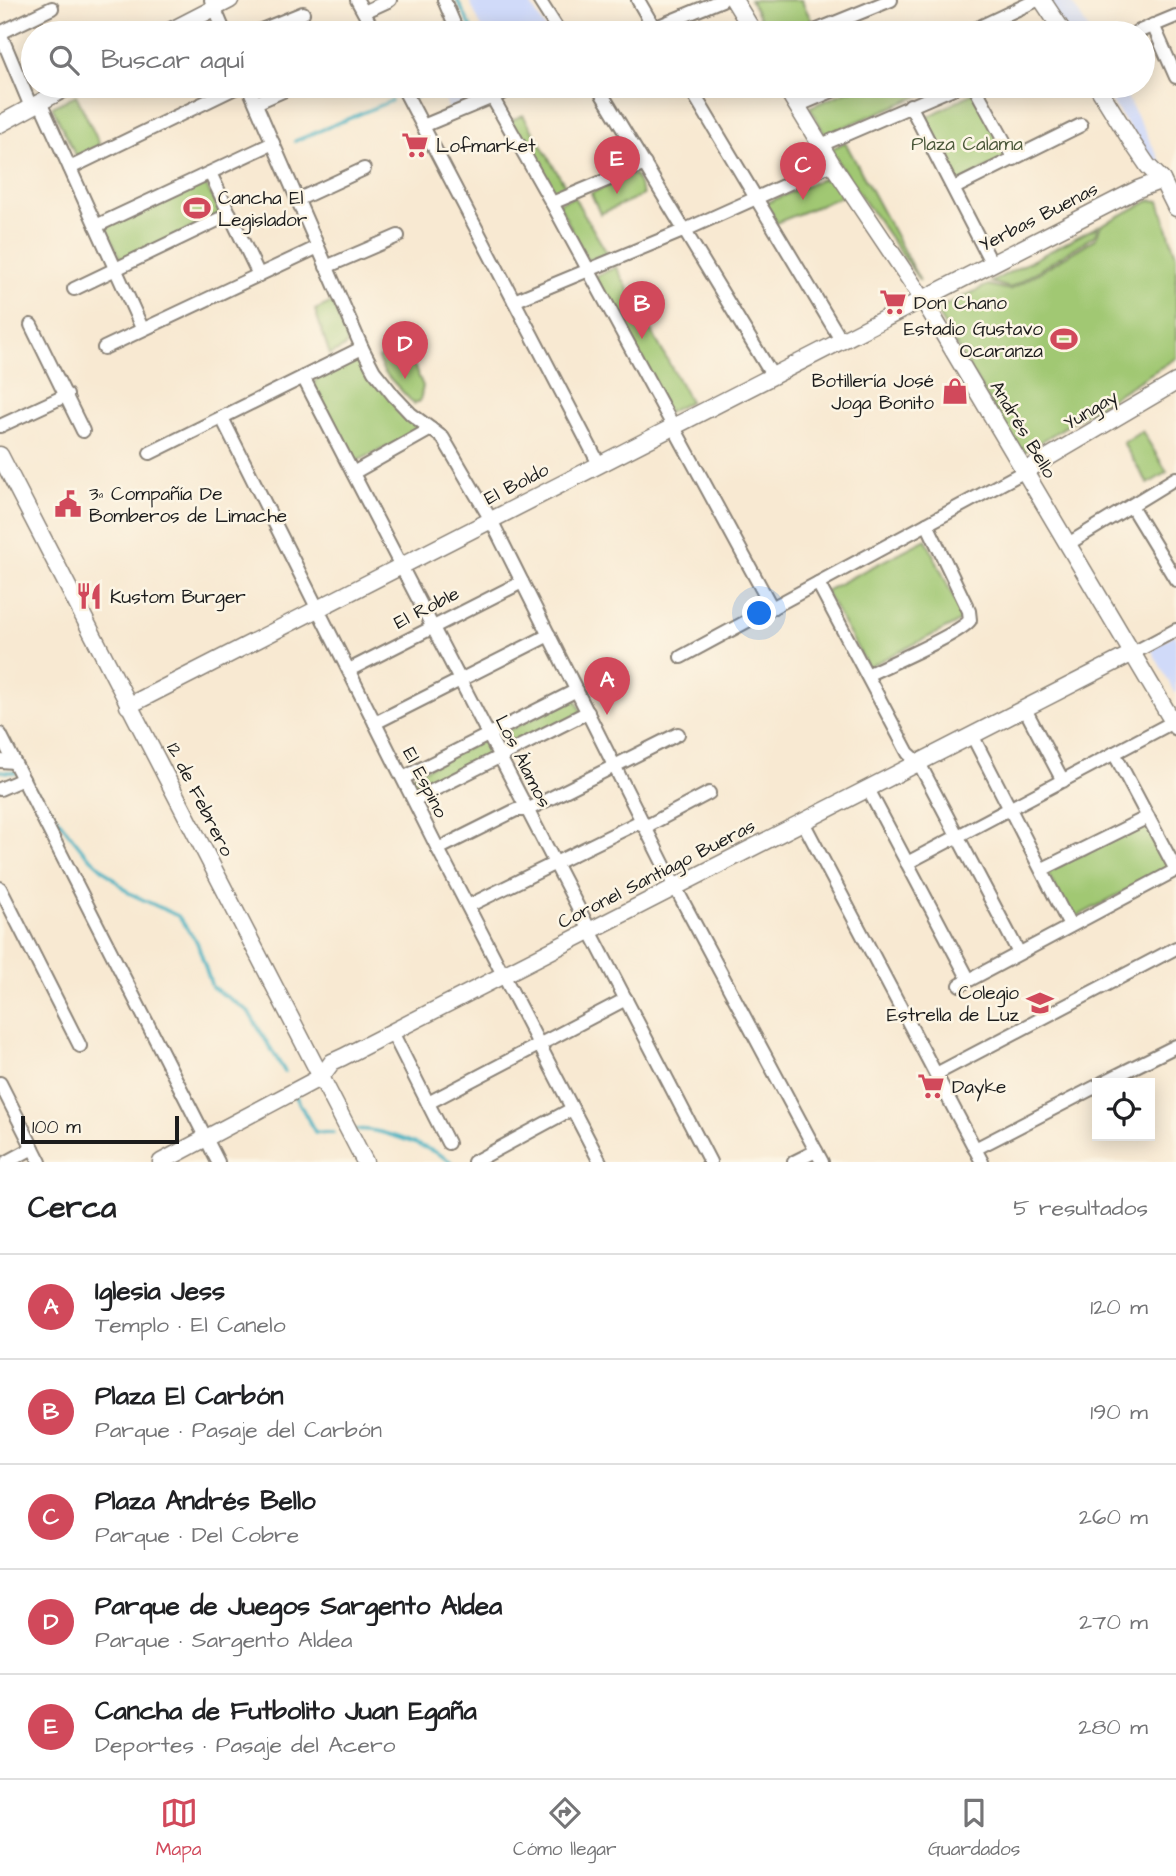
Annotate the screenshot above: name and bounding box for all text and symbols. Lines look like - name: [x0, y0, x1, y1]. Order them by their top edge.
- search box: [21, 21, 1155, 98]
- icon: search: [45, 41, 83, 79]
- text: Buscar aquí: [101, 42, 244, 78]
- supermarket icon: Lofmarket: [400, 130, 430, 160]
- park label: Plaza Calama: [911, 131, 1023, 158]
- place label: Lofmarket: [436, 133, 536, 160]
- pin: E: [594, 136, 640, 194]
- pin: C: [780, 142, 826, 200]
- street label: Yerbas Buenas: [974, 176, 1103, 259]
- place label: Cancha El Legislador: [218, 185, 308, 235]
- sports icon: Cancha El Legislador: [182, 193, 212, 223]
- pin: B: [619, 281, 665, 339]
- supermarket icon: Don Chano: [878, 287, 908, 317]
- place label: Don Chano: [914, 290, 1007, 317]
- place label: Estadio Gustavo Ocaranza: [904, 316, 1043, 365]
- pin: D: [382, 321, 428, 379]
- sports icon: Estadio Gustavo Ocaranza: [1049, 324, 1079, 354]
- place label: Botillería José Joga Bonito: [812, 368, 934, 418]
- shop icon: Botillería José Joga Bonito: [940, 376, 970, 406]
- street label: Andrés Bello: [983, 376, 1063, 484]
- street label: Yungay: [1058, 383, 1124, 438]
- street label: El Boldo: [480, 456, 554, 512]
- place label: 3ª Compañía De Bomberos de Limache: [89, 481, 287, 530]
- public building icon: 3ª Compañía De Bomberos de Limache: [53, 489, 83, 519]
- street label: El Roble: [389, 580, 464, 636]
- restaurant icon: Kustom Burger: [74, 581, 104, 611]
- place label: Kustom Burger: [110, 584, 246, 612]
- your location: [742, 596, 776, 630]
- pin: A: [584, 657, 630, 715]
- street label: Los Álamos: [488, 711, 558, 813]
- street label: 12 de Febrero: [159, 738, 240, 862]
- street label: El Espino: [395, 743, 454, 823]
- street label: Coronel Santiago Bueras: [553, 813, 761, 937]
- place label: Colegio Estrella de Luz: [887, 980, 1020, 1029]
- school or university icon: Colegio Estrella de Luz: [1025, 988, 1055, 1018]
- supermarket icon: Dayke: [916, 1071, 946, 1101]
- place label: Dayke: [952, 1074, 1006, 1102]
- map controls: [1092, 1078, 1155, 1141]
- button: locate: [1092, 1078, 1155, 1141]
- scale bar: [21, 1113, 178, 1145]
- text: 100 m: [32, 1114, 81, 1141]
- text: Cerca: [28, 1187, 116, 1229]
- text: 5 resultados: [1013, 1192, 1148, 1224]
- text: Iglesia Jess: [95, 1273, 225, 1309]
- text: A: [44, 1291, 58, 1323]
- text: 120 m: [1090, 1291, 1148, 1323]
- text: Templo · El Canelo: [95, 1309, 286, 1341]
- text: Plaza El Carbón: [95, 1378, 284, 1414]
- text: B: [43, 1396, 59, 1428]
- text: 190 m: [1090, 1396, 1148, 1428]
- text: Parque · Pasaje del Carbón: [95, 1414, 382, 1446]
- text: Plaza Andrés Bello: [95, 1483, 316, 1519]
- text: C: [43, 1501, 59, 1533]
- text: 260 m: [1079, 1501, 1148, 1533]
- text: Parque · Del Cobre: [95, 1519, 299, 1551]
- text: Parque de Juegos Sargento Aldea: [95, 1588, 502, 1624]
- text: D: [44, 1606, 58, 1638]
- text: 270 m: [1079, 1606, 1148, 1638]
- text: Parque · Sargento Aldea: [95, 1624, 352, 1656]
- text: Cancha de Futbolito Juan Egaña: [95, 1693, 477, 1729]
- text: E: [44, 1711, 58, 1743]
- text: 280 m: [1078, 1711, 1148, 1743]
- text: Deportes · Pasaje del Acero: [95, 1729, 396, 1761]
- tab: Mapa: [156, 1794, 201, 1863]
- tab: Cómo llegar: [513, 1794, 616, 1863]
- tab: Guardados: [928, 1794, 1020, 1863]

